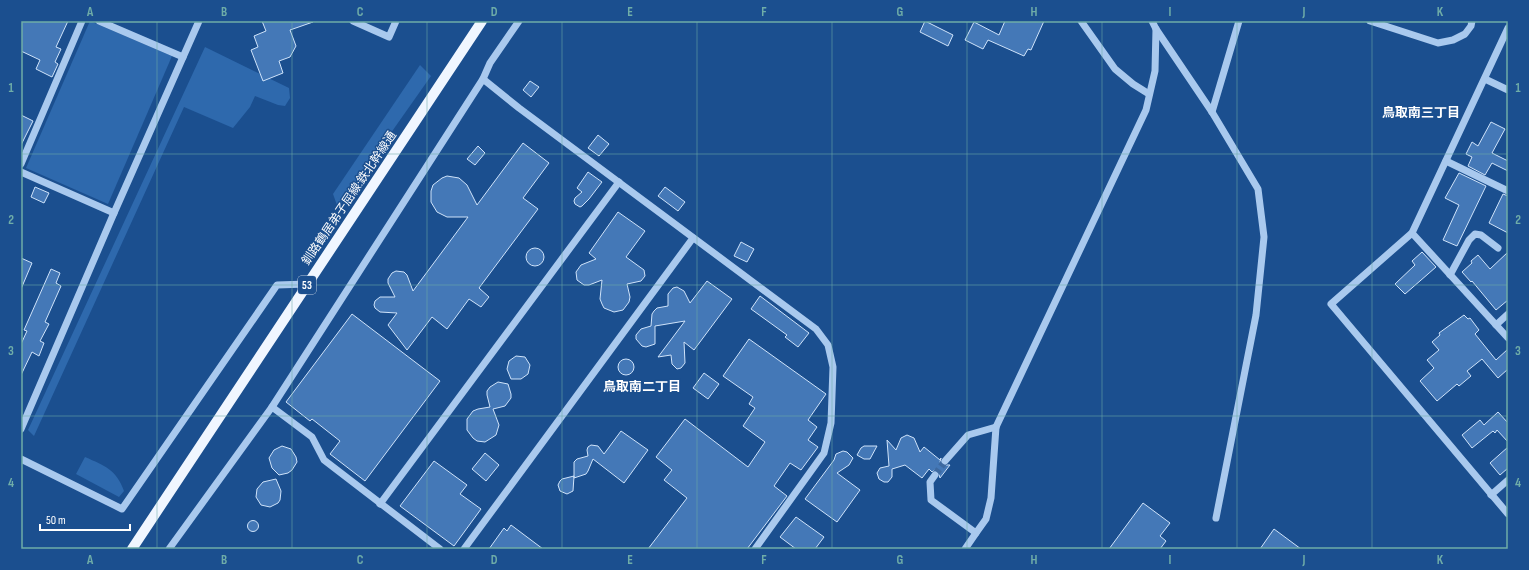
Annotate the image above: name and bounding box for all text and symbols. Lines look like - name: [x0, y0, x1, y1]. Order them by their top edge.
- text: A: [86, 4, 94, 20]
- text: B: [221, 4, 227, 20]
- text: C: [357, 4, 364, 20]
- text: D: [491, 4, 498, 20]
- text: E: [627, 4, 633, 20]
- text: F: [761, 4, 767, 20]
- text: G: [897, 4, 904, 20]
- text: H: [1031, 4, 1038, 20]
- text: I: [1169, 4, 1172, 20]
- text: J: [1302, 4, 1306, 20]
- text: K: [1437, 4, 1444, 20]
- text: 1: [8, 80, 14, 96]
- text: 1: [1515, 80, 1521, 96]
- district label: 鳥取南三丁目: [1382, 105, 1460, 121]
- street label: 釧路鶴居弟子屈線:鉄北幹線通: [299, 128, 400, 268]
- text: 2: [8, 212, 14, 228]
- text: 2: [1515, 212, 1521, 228]
- road number: 53: [298, 276, 316, 294]
- text: 3: [8, 343, 14, 359]
- text: 3: [1515, 343, 1521, 359]
- district label: 鳥取南二丁目: [603, 379, 681, 395]
- text: 4: [8, 475, 14, 491]
- text: 4: [1515, 475, 1521, 491]
- scale bar: [40, 506, 130, 532]
- text: 50 m: [46, 513, 66, 528]
- text: A: [86, 552, 94, 568]
- text: B: [221, 552, 227, 568]
- text: C: [357, 552, 364, 568]
- text: D: [491, 552, 498, 568]
- text: E: [627, 552, 633, 568]
- text: F: [761, 552, 767, 568]
- text: G: [897, 552, 904, 568]
- text: H: [1031, 552, 1038, 568]
- text: I: [1169, 552, 1172, 568]
- text: J: [1302, 552, 1306, 568]
- text: K: [1437, 552, 1444, 568]

